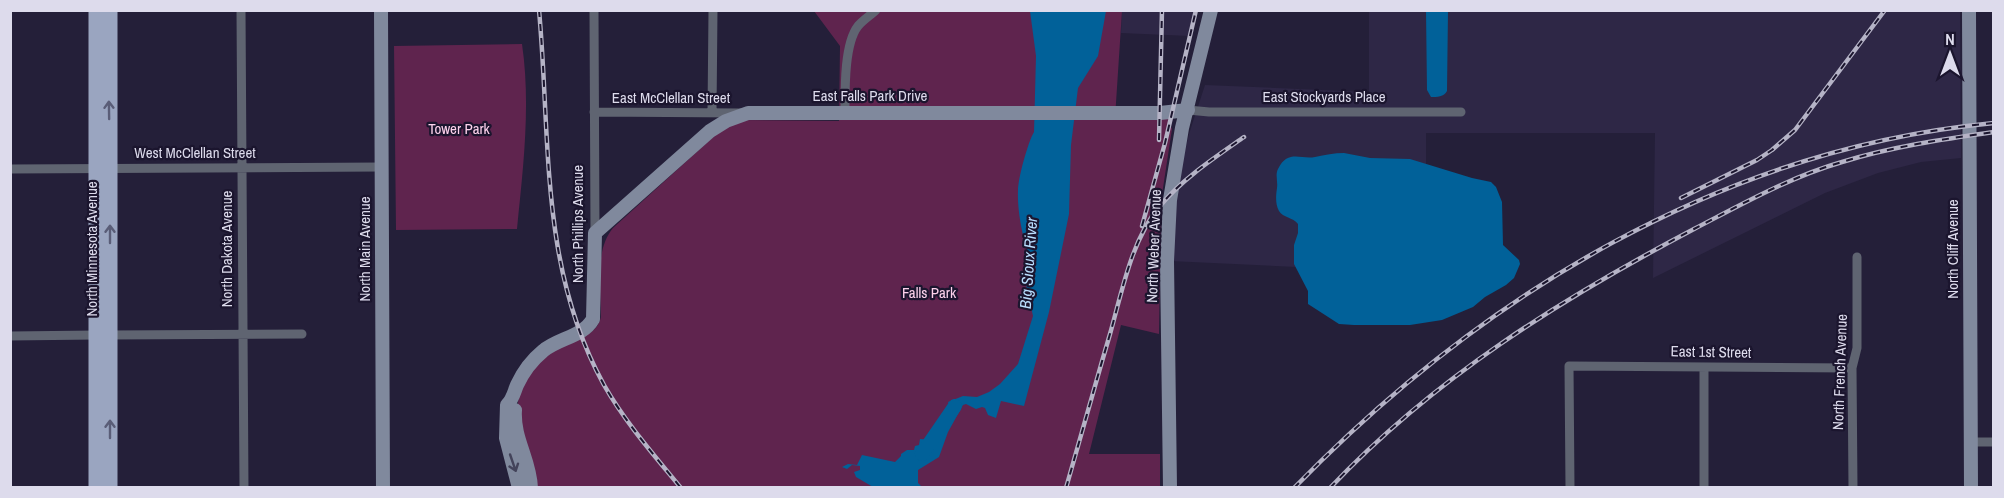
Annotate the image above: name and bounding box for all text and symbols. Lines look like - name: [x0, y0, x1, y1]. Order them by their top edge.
- north arrow: [1920, 24, 1980, 84]
- text: N: [1945, 28, 1955, 50]
- street label: East Falls Park Drive: [813, 85, 928, 106]
- street label: East Stockyards Place: [1262, 86, 1386, 107]
- street label: East McClellan Street: [612, 87, 731, 108]
- one-way arrow: [103, 101, 115, 121]
- park label: Tower Park: [428, 118, 491, 139]
- street label: West McClellan Street: [134, 142, 256, 163]
- street label: North Phillips Avenue: [567, 165, 588, 283]
- street label: North Minnesota Avenue: [81, 181, 102, 317]
- street label: North Weber Avenue: [1141, 189, 1166, 303]
- street label: North Dakota Avenue: [216, 190, 237, 307]
- street label: North Main Avenue: [354, 196, 375, 302]
- street label: North Cliff Avenue: [1942, 199, 1963, 299]
- water label: Big Sioux River: [1014, 216, 1042, 310]
- one-way arrow: [104, 225, 116, 245]
- park label: Falls Park: [902, 282, 957, 303]
- street label: North French Avenue: [1827, 313, 1852, 430]
- street label: East 1st Street: [1670, 340, 1752, 363]
- one-way arrow: [104, 420, 116, 440]
- one-way arrow: [509, 453, 520, 472]

